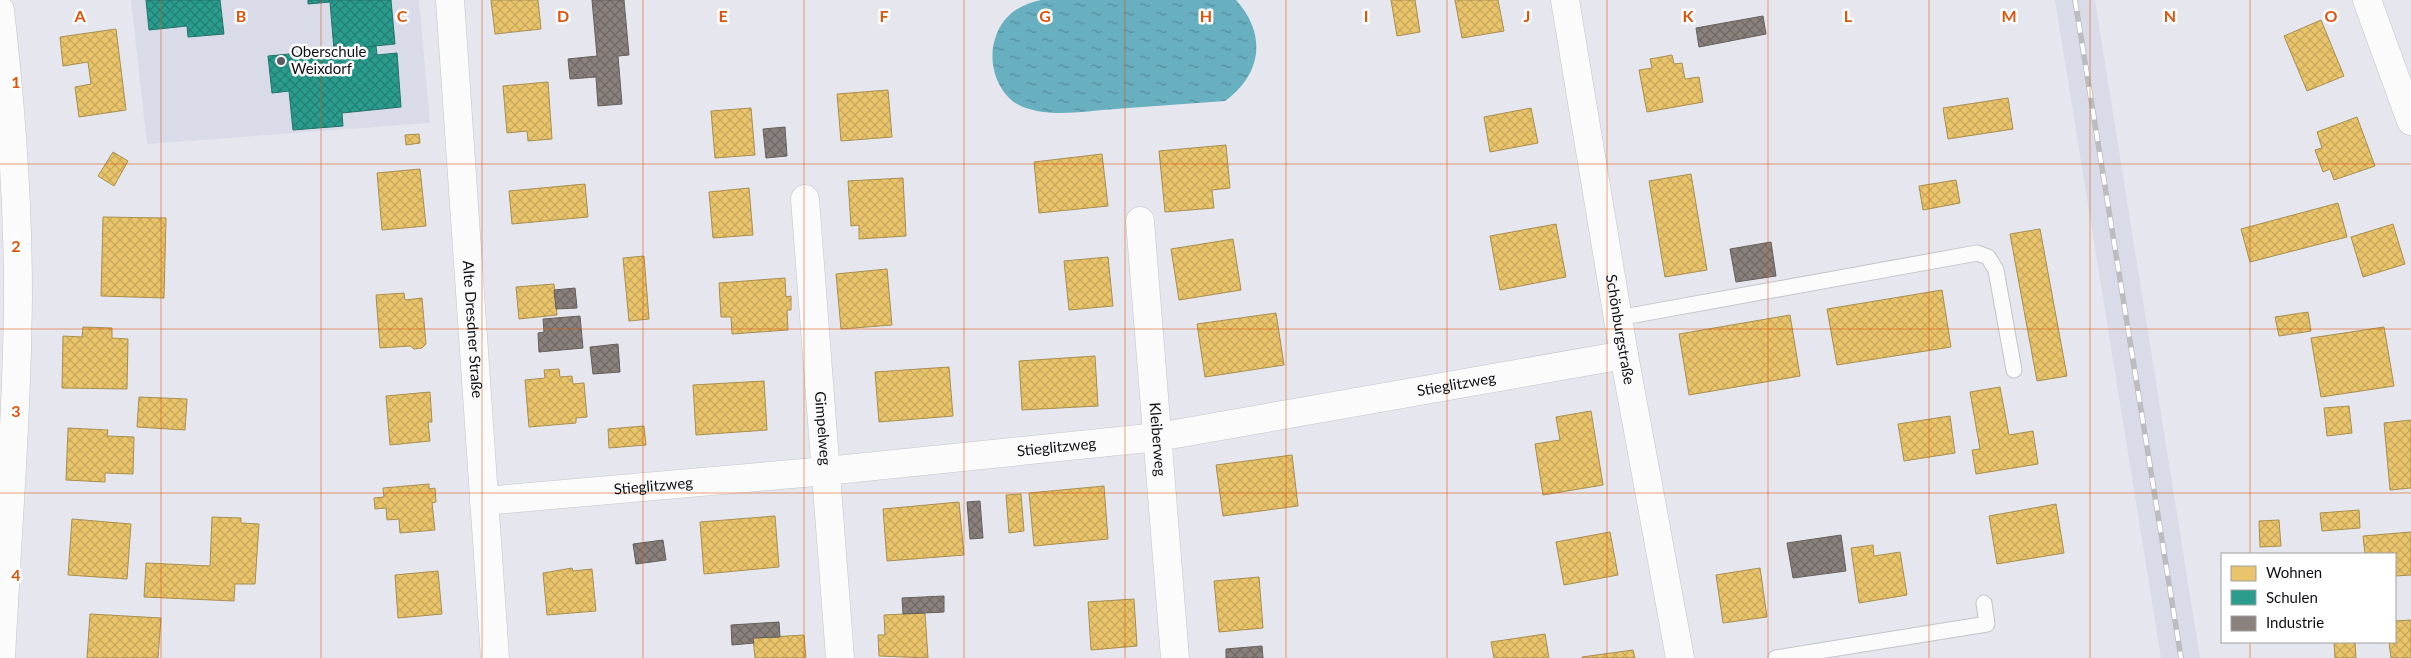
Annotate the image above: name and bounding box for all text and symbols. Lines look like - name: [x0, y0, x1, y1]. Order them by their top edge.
- text: A: [73, 6, 86, 25]
- text: B: [236, 6, 246, 25]
- text: C: [397, 6, 408, 25]
- text: D: [557, 6, 569, 25]
- text: E: [718, 6, 728, 25]
- text: F: [879, 6, 889, 25]
- text: G: [1039, 6, 1051, 25]
- text: H: [1200, 6, 1212, 25]
- text: I: [1364, 6, 1368, 25]
- text: J: [1524, 6, 1530, 25]
- text: K: [1683, 6, 1695, 25]
- text: L: [1844, 6, 1853, 25]
- text: M: [2001, 6, 2017, 25]
- text: N: [2164, 6, 2176, 25]
- text: O: [2325, 6, 2338, 25]
- place label: Oberschule Weixdorf: [291, 42, 367, 77]
- marker: Oberschule Weixdorf: [275, 55, 287, 67]
- text: 1: [11, 72, 21, 91]
- text: 2: [11, 236, 21, 255]
- street label: Alte Dresdner Straße: [460, 260, 487, 399]
- street label: Schönburgstraße: [1603, 273, 1639, 386]
- street label: Stieglitzweg: [1415, 368, 1497, 399]
- street label: Gimpelweg: [812, 391, 835, 466]
- text: 3: [11, 401, 21, 420]
- street label: Kleiberweg: [1147, 402, 1170, 477]
- street label: Stieglitzweg: [1016, 433, 1097, 459]
- street label: Stieglitzweg: [613, 473, 694, 498]
- legend: [2221, 553, 2396, 643]
- text: Wohnen: [2266, 563, 2322, 581]
- text: 4: [11, 565, 21, 584]
- text: Schulen: [2266, 588, 2318, 606]
- text: Industrie: [2266, 613, 2324, 631]

